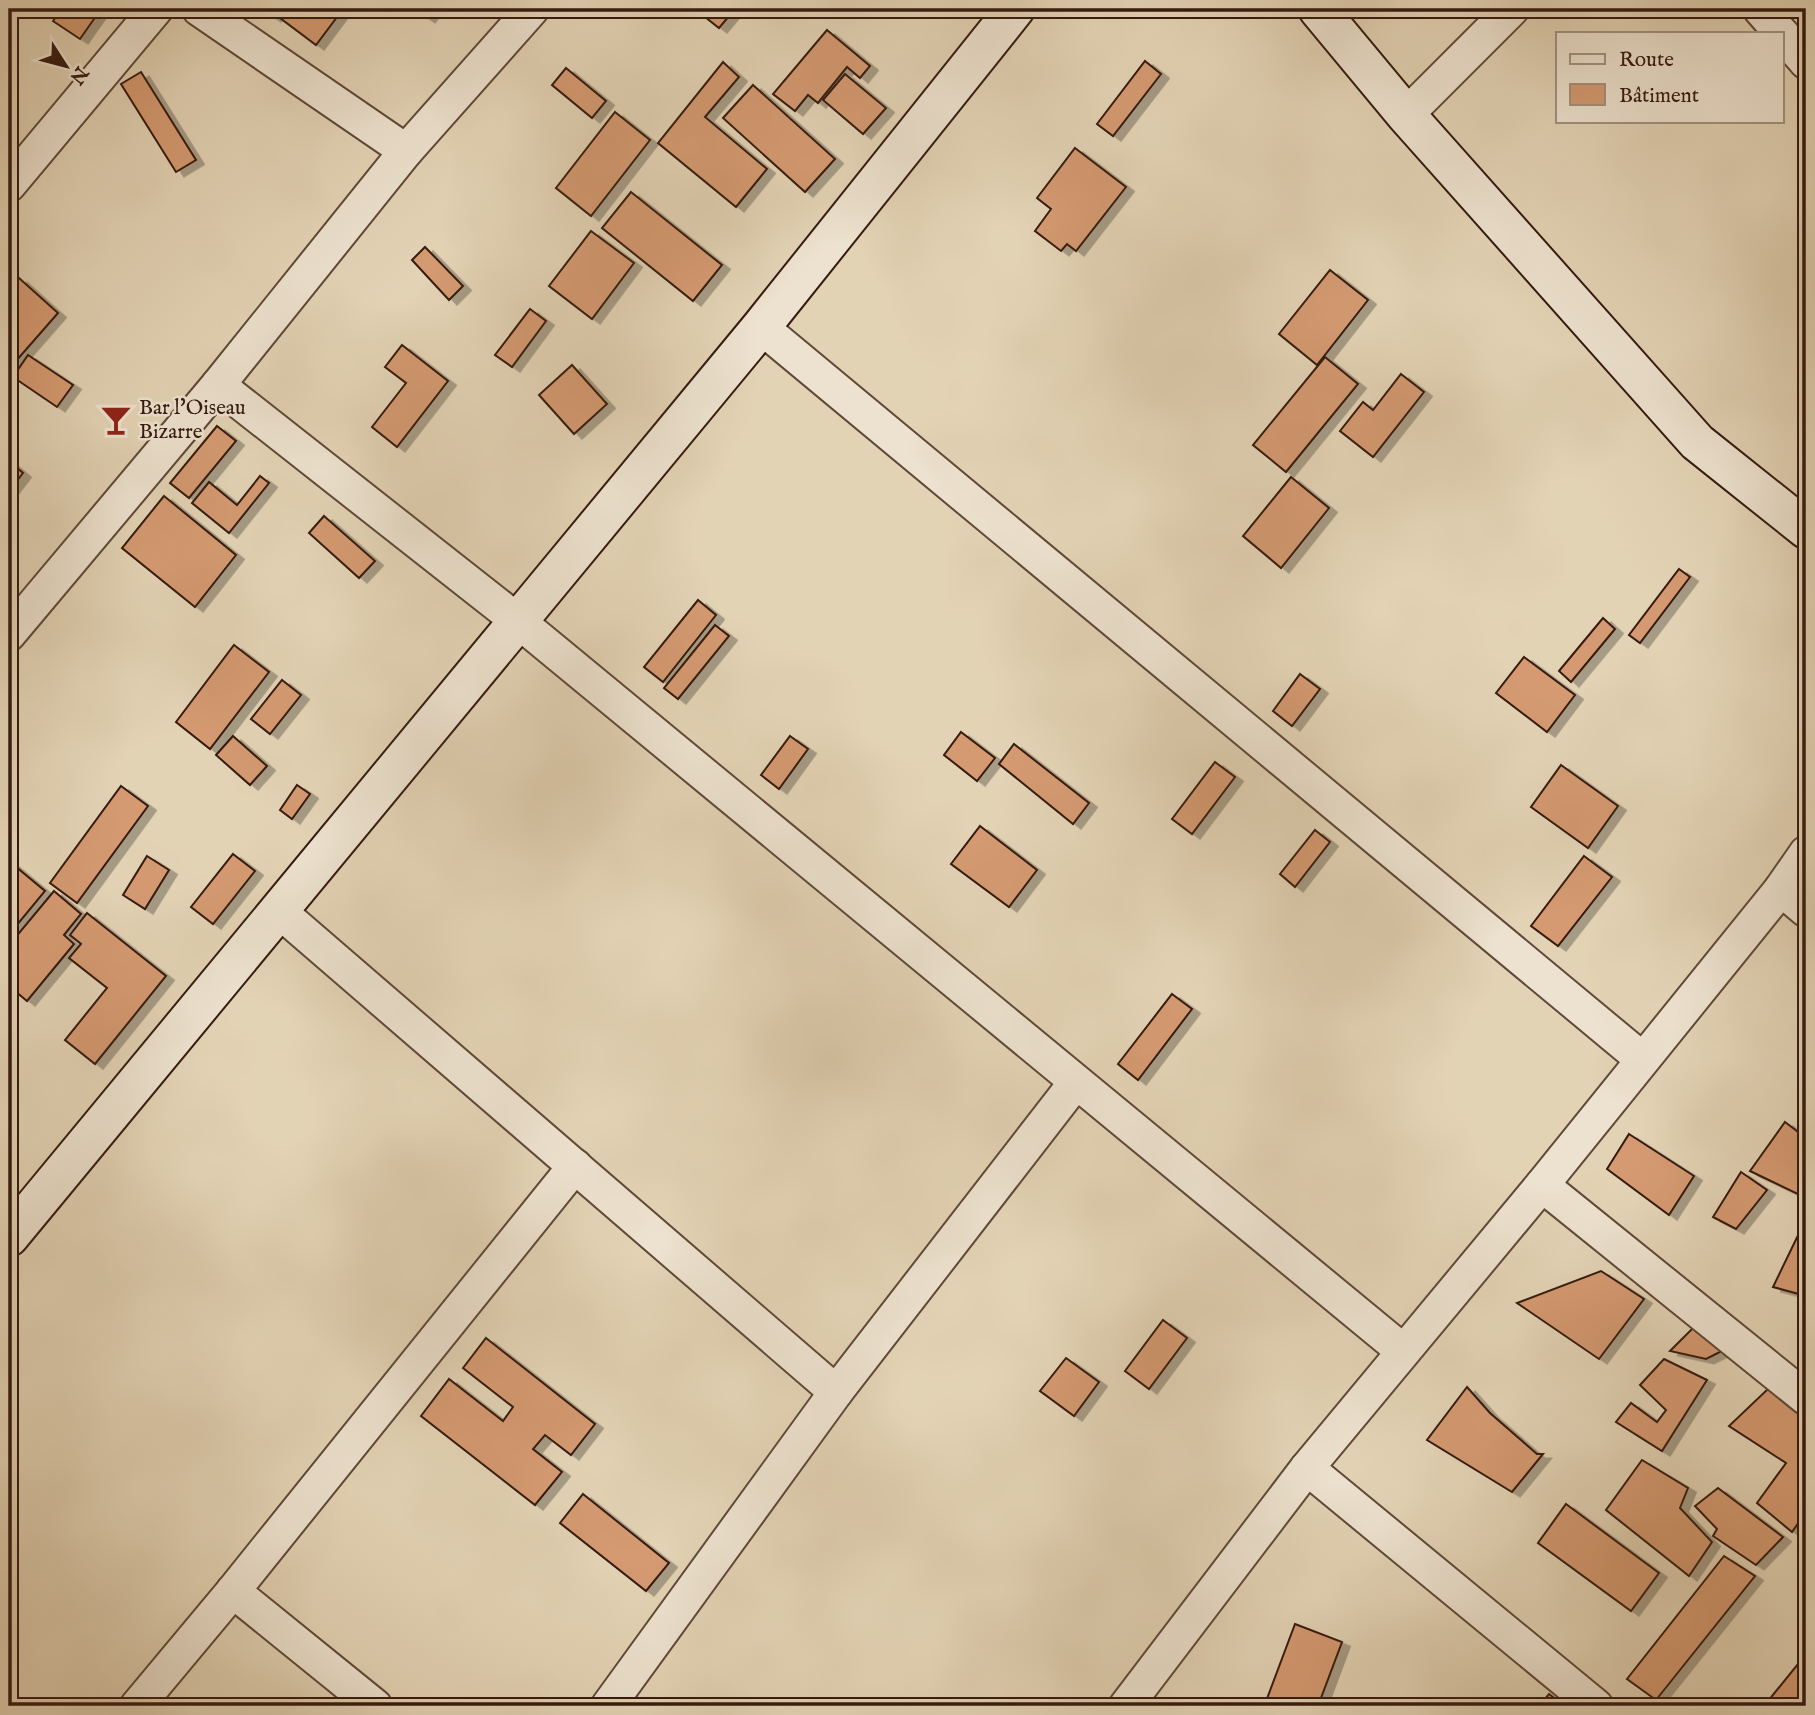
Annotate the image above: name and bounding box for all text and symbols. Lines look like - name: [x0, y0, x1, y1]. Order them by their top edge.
- north arrow: [32, 32, 102, 102]
- legend: [1556, 32, 1784, 122]
- text: Route: [1619, 47, 1674, 74]
- text: N: [63, 60, 93, 89]
- text: Bâtiment: [1619, 83, 1699, 110]
- place label: Bar l'Oiseau Bizarre: [139, 395, 246, 446]
- bar icon: Bar l'Oiseau Bizarre: [99, 403, 133, 437]

